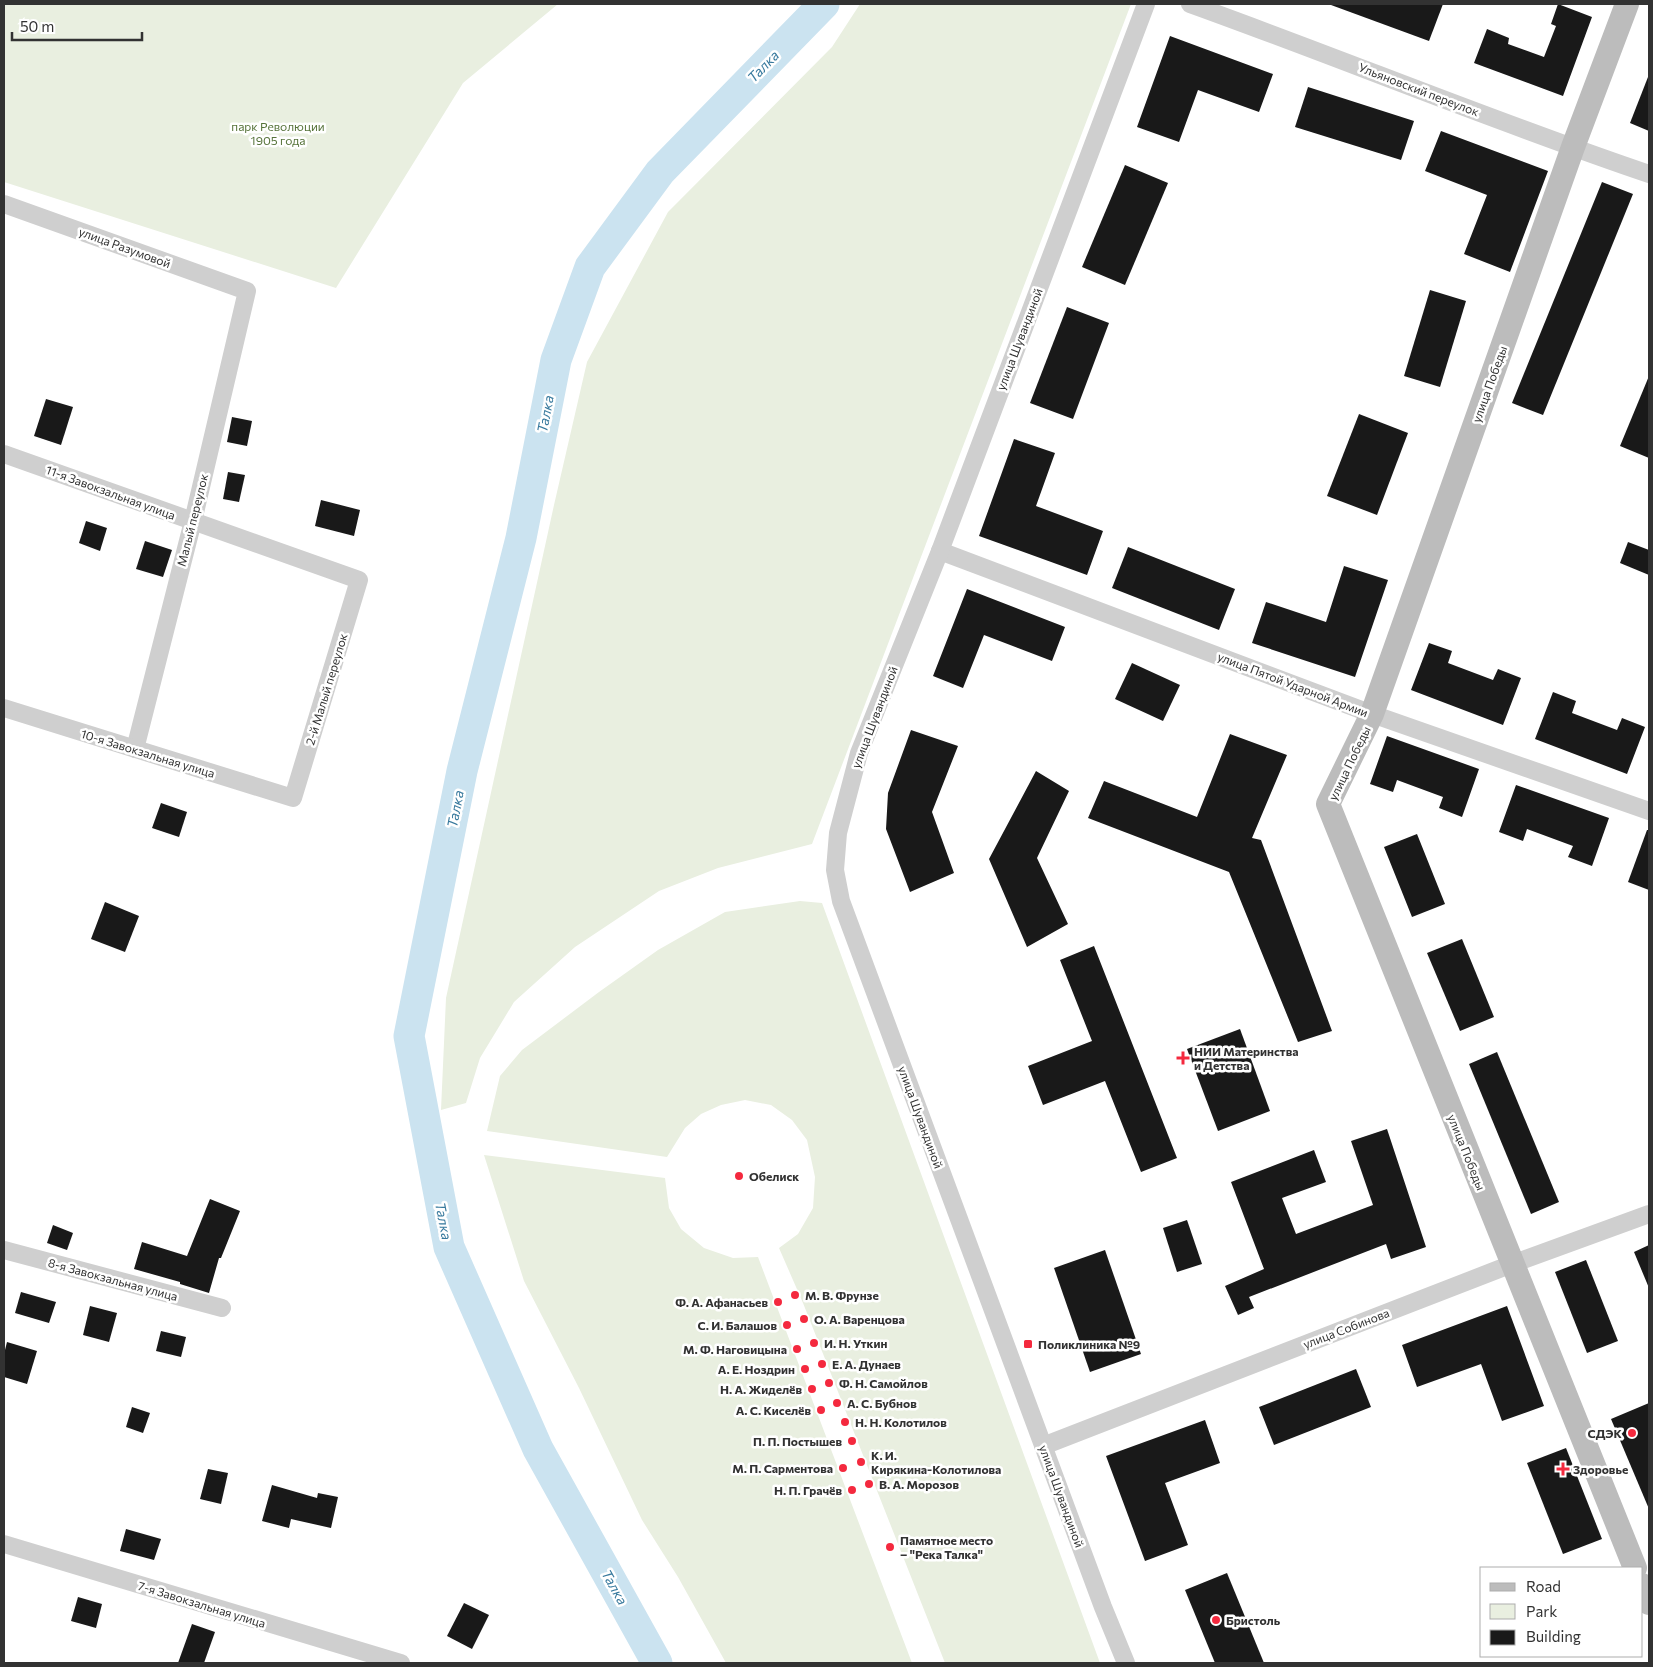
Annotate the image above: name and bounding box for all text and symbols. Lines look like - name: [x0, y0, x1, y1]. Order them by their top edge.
- scale bar: [12, 10, 142, 42]
- text: 50 m: [20, 17, 54, 35]
- water label: Талка: [744, 46, 782, 86]
- street label: Ульяновский переулок: [1357, 60, 1482, 119]
- park label: парк Революции 1905 года: [231, 119, 325, 147]
- street label: улица Разумовой: [77, 224, 173, 270]
- street label: улица Шувандиной: [993, 286, 1045, 392]
- street label: улица Победы: [1469, 344, 1509, 424]
- water label: Талка: [533, 394, 557, 434]
- street label: 11-я Завокзальная улица: [44, 462, 178, 522]
- street label: Малый переулок: [174, 472, 210, 568]
- street label: 2-й Малый переулок: [302, 631, 350, 747]
- street label: улица Пятой Ударной Армии: [1216, 649, 1370, 719]
- street label: улица Шувандиной: [848, 664, 900, 770]
- street label: улица Победы: [1325, 724, 1373, 802]
- street label: 10-я Завокзальная улица: [79, 726, 217, 780]
- water label: Талка: [443, 789, 467, 829]
- place label: НИИ Материнства и Детства: [1194, 1044, 1298, 1072]
- marker: НИИ Материнства и Детства: [1176, 1051, 1190, 1065]
- street label: улица Шувандиной: [896, 1064, 946, 1170]
- street label: улица Победы: [1445, 1112, 1489, 1192]
- place label: Обелиск: [749, 1169, 799, 1183]
- marker: Обелиск: [733, 1170, 745, 1182]
- water label: Талка: [432, 1201, 456, 1241]
- street label: 8-я Завокзальная улица: [47, 1255, 179, 1303]
- place label: М. В. Фрунзе: [805, 1288, 879, 1302]
- marker: М. В. Фрунзе: [789, 1289, 801, 1301]
- place label: Ф. А. Афанасьев: [675, 1295, 768, 1309]
- marker: Ф. А. Афанасьев: [772, 1296, 784, 1308]
- street label: улица Собинова: [1301, 1305, 1391, 1351]
- place label: О. А. Варенцова: [814, 1312, 905, 1326]
- marker: О. А. Варенцова: [798, 1313, 810, 1325]
- place label: С. И. Балашов: [698, 1318, 777, 1332]
- marker: С. И. Балашов: [781, 1319, 793, 1331]
- place label: И. Н. Уткин: [824, 1336, 887, 1350]
- marker: И. Н. Уткин: [808, 1337, 820, 1349]
- place label: Поликлиника №9: [1038, 1337, 1140, 1351]
- marker: Поликлиника №9: [1022, 1338, 1034, 1350]
- place label: М. Ф. Наговицына: [683, 1342, 787, 1356]
- marker: М. Ф. Наговицына: [791, 1343, 803, 1355]
- place label: Е. А. Дунаев: [832, 1357, 901, 1371]
- marker: Е. А. Дунаев: [816, 1358, 828, 1370]
- place label: А. Е. Ноздрин: [718, 1362, 795, 1376]
- marker: А. Е. Ноздрин: [799, 1363, 811, 1375]
- place label: Ф. Н. Самойлов: [839, 1376, 928, 1390]
- marker: Ф. Н. Самойлов: [823, 1377, 835, 1389]
- place label: Н. А. Жиделёв: [720, 1382, 802, 1396]
- marker: Н. А. Жиделёв: [806, 1383, 818, 1395]
- place label: А. С. Бубнов: [847, 1396, 917, 1410]
- marker: А. С. Бубнов: [831, 1397, 843, 1409]
- place label: А. С. Киселёв: [736, 1403, 811, 1417]
- marker: А. С. Киселёв: [815, 1404, 827, 1416]
- place label: Н. Н. Колотилов: [855, 1415, 947, 1429]
- marker: Н. Н. Колотилов: [839, 1416, 851, 1428]
- place label: СДЭК: [1587, 1426, 1623, 1440]
- marker: СДЭК: [1626, 1427, 1638, 1439]
- place label: П. П. Постышев: [753, 1434, 842, 1448]
- marker: П. П. Постышев: [846, 1435, 858, 1447]
- street label: улица Шувандиной: [1037, 1443, 1087, 1549]
- place label: К. И. Кирякина-Колотилова: [871, 1448, 1001, 1476]
- marker: К. И. Кирякина-Колотилова: [855, 1456, 867, 1468]
- place label: М. П. Сарментова: [732, 1461, 833, 1475]
- marker: М. П. Сарментова: [837, 1462, 849, 1474]
- place label: Здоровье: [1573, 1462, 1628, 1476]
- marker: Здоровье: [1557, 1463, 1569, 1475]
- place label: В. А. Морозов: [879, 1477, 959, 1491]
- marker: В. А. Морозов: [863, 1478, 875, 1490]
- place label: Н. П. Грачёв: [774, 1483, 842, 1497]
- marker: Н. П. Грачёв: [846, 1484, 858, 1496]
- place label: Памятное место – "Река Талка": [900, 1533, 993, 1561]
- marker: Памятное место – "Река Талка": [884, 1541, 896, 1553]
- water label: Талка: [598, 1566, 632, 1608]
- legend: [1480, 1567, 1643, 1657]
- text: Road: [1526, 1577, 1561, 1595]
- street label: 7-я Завокзальная улица: [137, 1578, 267, 1630]
- text: Park: [1526, 1602, 1557, 1620]
- place label: Бристоль: [1226, 1613, 1281, 1627]
- marker: Бристоль: [1210, 1614, 1222, 1626]
- text: Building: [1526, 1627, 1581, 1645]

